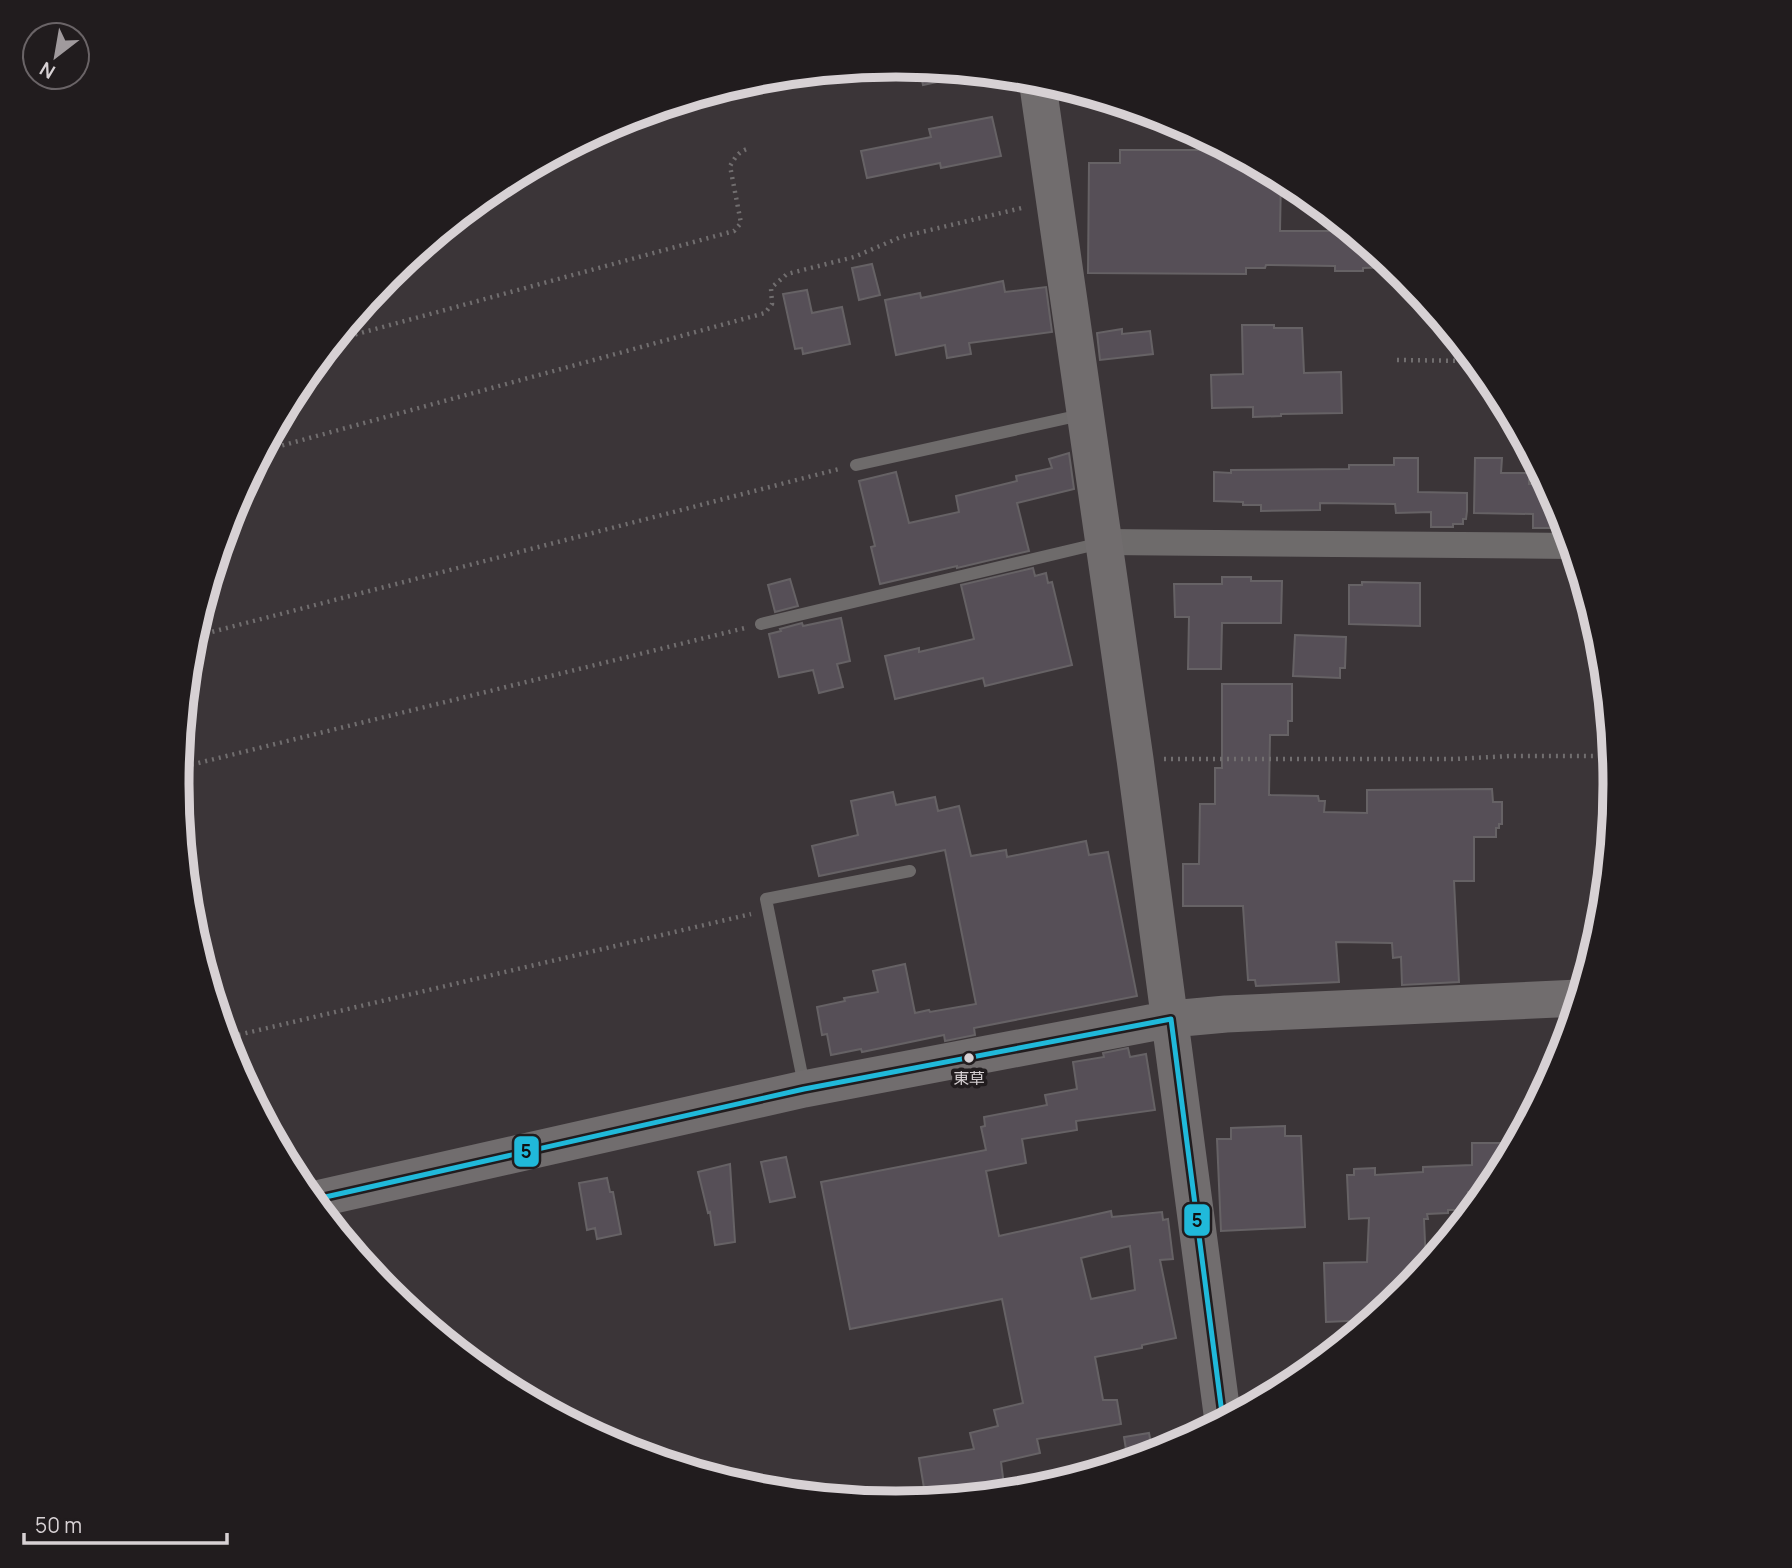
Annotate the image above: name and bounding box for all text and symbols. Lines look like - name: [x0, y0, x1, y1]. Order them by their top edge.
- north arrow: [21, 21, 91, 91]
- text: N: [35, 56, 60, 85]
- marker: 東草: [962, 1051, 976, 1065]
- place label: 東草: [953, 1067, 985, 1089]
- line badge: 5: [513, 1135, 540, 1168]
- text: 5: [520, 1138, 532, 1164]
- line badge: 5: [1183, 1203, 1211, 1237]
- text: 5: [1191, 1207, 1203, 1233]
- scale bar: [24, 1502, 228, 1546]
- text: 50 m: [35, 1511, 82, 1539]

